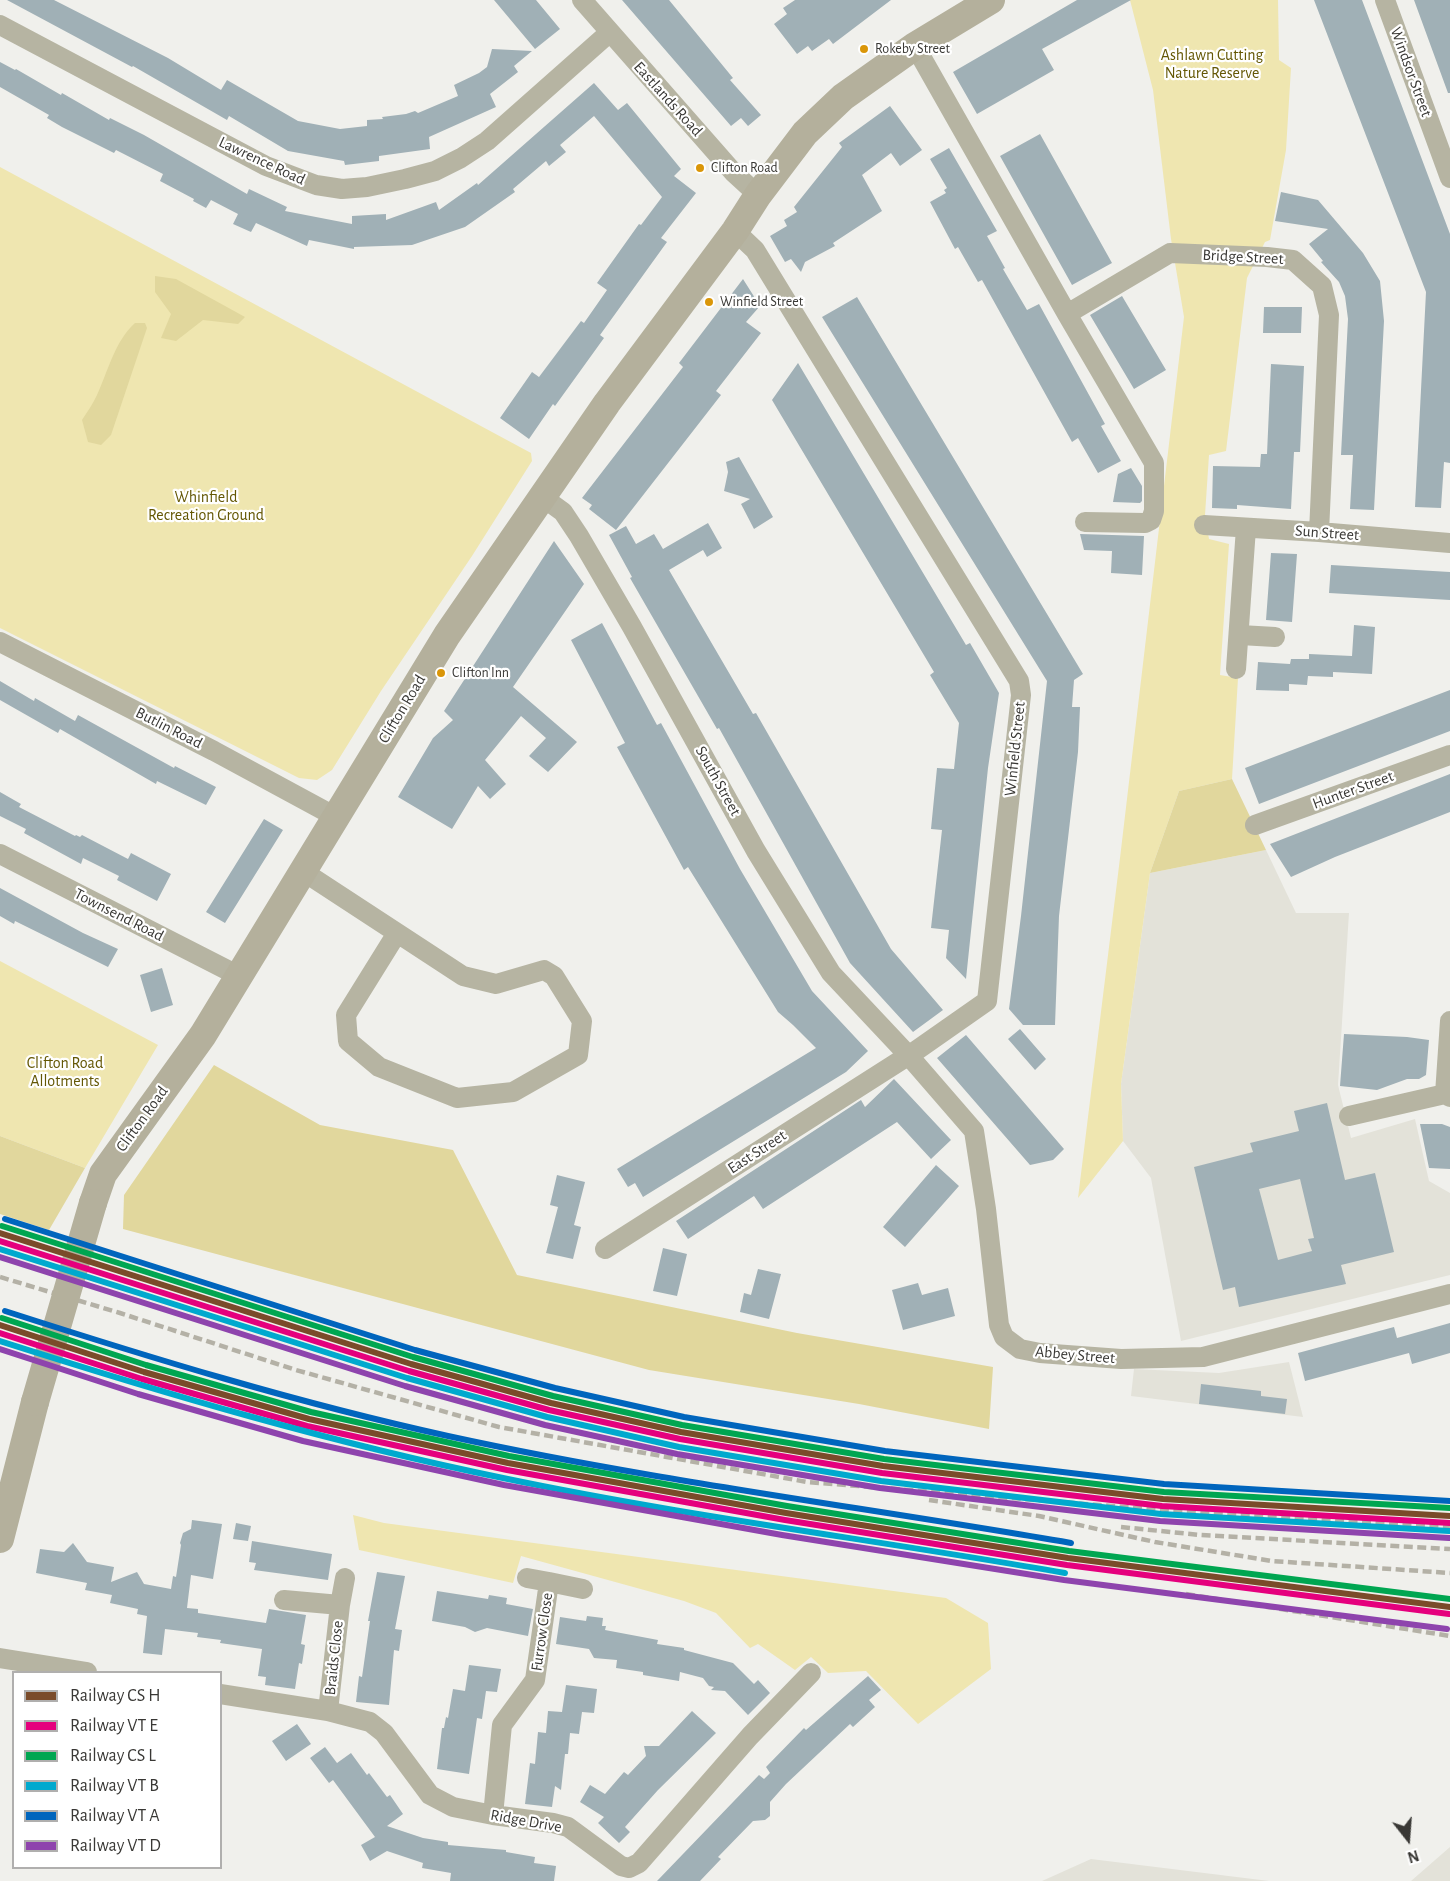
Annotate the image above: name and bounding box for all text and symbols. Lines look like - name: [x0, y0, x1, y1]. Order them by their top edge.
- street label: Windsor Street: [1386, 25, 1436, 119]
- place label: Rokeby Street: [875, 41, 950, 57]
- marker: Rokeby Street: [858, 43, 870, 55]
- park label: Ashlawn Cutting Nature Reserve: [1161, 45, 1263, 83]
- street label: Eastlands Road: [629, 58, 707, 140]
- street label: Lawrence Road: [216, 133, 308, 189]
- place label: Clifton Road: [711, 160, 778, 176]
- marker: Clifton Road: [694, 162, 706, 174]
- street label: Bridge Street: [1202, 245, 1284, 269]
- place label: Winfield Street: [720, 294, 803, 310]
- marker: Winfield Street: [703, 296, 715, 308]
- park label: Whinfield Recreation Ground: [148, 487, 264, 525]
- street label: Sun Street: [1294, 521, 1360, 545]
- place label: Clifton Inn: [452, 665, 509, 681]
- marker: Clifton Inn: [435, 667, 447, 679]
- street label: Clifton Road: [374, 671, 430, 747]
- street label: Winfield Street: [1000, 701, 1030, 797]
- street label: Butlin Road: [132, 703, 206, 753]
- street label: South Street: [691, 743, 745, 819]
- street label: Hunter Street: [1310, 766, 1396, 814]
- street label: Townsend Road: [71, 884, 167, 946]
- park label: Clifton Road Allotments: [27, 1053, 103, 1091]
- street label: Clifton Road: [112, 1082, 172, 1156]
- street label: East Street: [724, 1126, 790, 1178]
- street label: Abbey Street: [1034, 1342, 1116, 1368]
- street label: Furrow Close: [527, 1592, 557, 1672]
- street label: Braids Close: [321, 1620, 347, 1696]
- legend: [12, 1671, 222, 1869]
- text: Railway CS H: [70, 1687, 160, 1705]
- text: Railway VT E: [70, 1717, 158, 1735]
- text: Railway CS L: [70, 1747, 156, 1765]
- text: Railway VT B: [70, 1777, 159, 1795]
- street label: Ridge Drive: [489, 1805, 563, 1837]
- text: Railway VT A: [70, 1807, 160, 1825]
- north arrow: [1378, 1809, 1438, 1869]
- text: Railway VT D: [70, 1837, 161, 1855]
- text: N: [1406, 1847, 1421, 1865]

